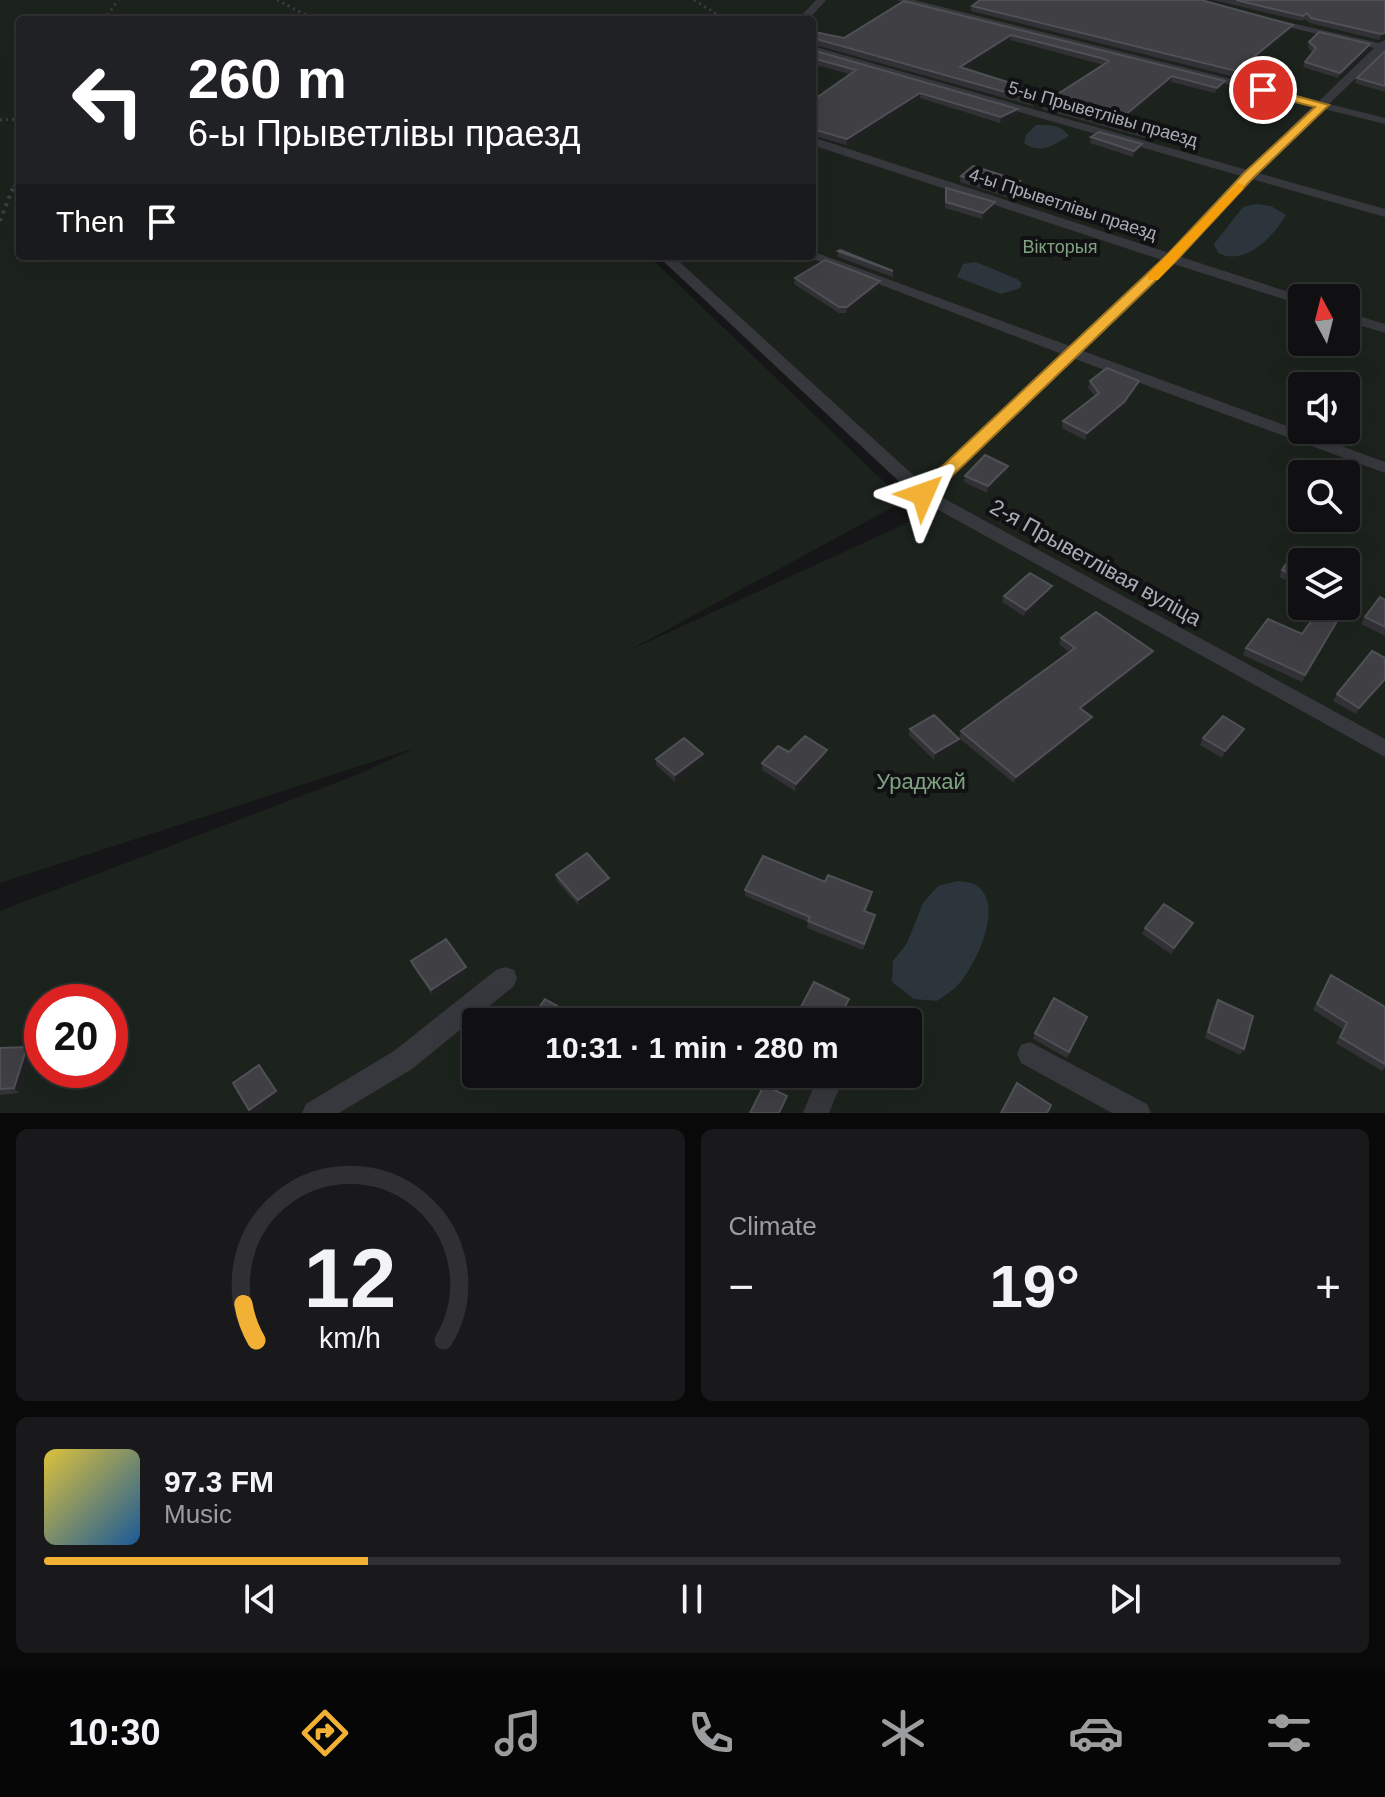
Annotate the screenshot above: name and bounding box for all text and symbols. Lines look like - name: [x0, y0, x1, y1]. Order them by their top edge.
- text: 260 m: [188, 47, 347, 110]
- icon: left: [56, 48, 160, 152]
- pin: [1229, 56, 1297, 124]
- icon: arrive: [1241, 68, 1285, 112]
- street label: 5-ы Прыветлівы праезд: [1006, 77, 1201, 151]
- text: 6-ы Прыветлівы праезд: [188, 113, 580, 154]
- street label: 4-ы Прыветлівы праезд: [967, 164, 1160, 244]
- icon: arrive: [140, 200, 184, 244]
- text: Then: [56, 205, 124, 238]
- park label: Вікторыя: [1023, 237, 1097, 257]
- north arrow: [1288, 284, 1360, 356]
- map controls: [1288, 284, 1360, 620]
- button: sound: [1288, 372, 1360, 444]
- position arrow: [881, 452, 965, 536]
- button: search: [1288, 460, 1360, 532]
- street label: 2-я Прыветлівая вуліца: [986, 494, 1206, 631]
- button: layers: [1288, 548, 1360, 620]
- park label: Ураджай: [876, 769, 966, 794]
- speed limit sign: 20: [24, 984, 128, 1088]
- text: 10:31 · 1 min · 280 m: [545, 1031, 839, 1064]
- text: Climate: [729, 1211, 817, 1241]
- text: 12: [304, 1232, 397, 1325]
- text: 19°: [989, 1253, 1080, 1320]
- text: −: [729, 1262, 754, 1311]
- text: +: [1315, 1262, 1341, 1311]
- text: km/h: [319, 1322, 381, 1354]
- text: 97.3 FM: [164, 1465, 274, 1498]
- text: Music: [164, 1499, 232, 1529]
- icon: previous: [238, 1577, 282, 1621]
- icon: pause: [670, 1577, 714, 1621]
- icon: next: [1103, 1577, 1147, 1621]
- icon: directions: [297, 1705, 353, 1761]
- icon: music: [490, 1705, 546, 1761]
- icon: phone: [683, 1705, 739, 1761]
- icon: climate: [875, 1705, 931, 1761]
- icon: car: [1068, 1705, 1124, 1761]
- icon: filters: [1261, 1705, 1317, 1761]
- text: 10:30: [68, 1712, 160, 1753]

